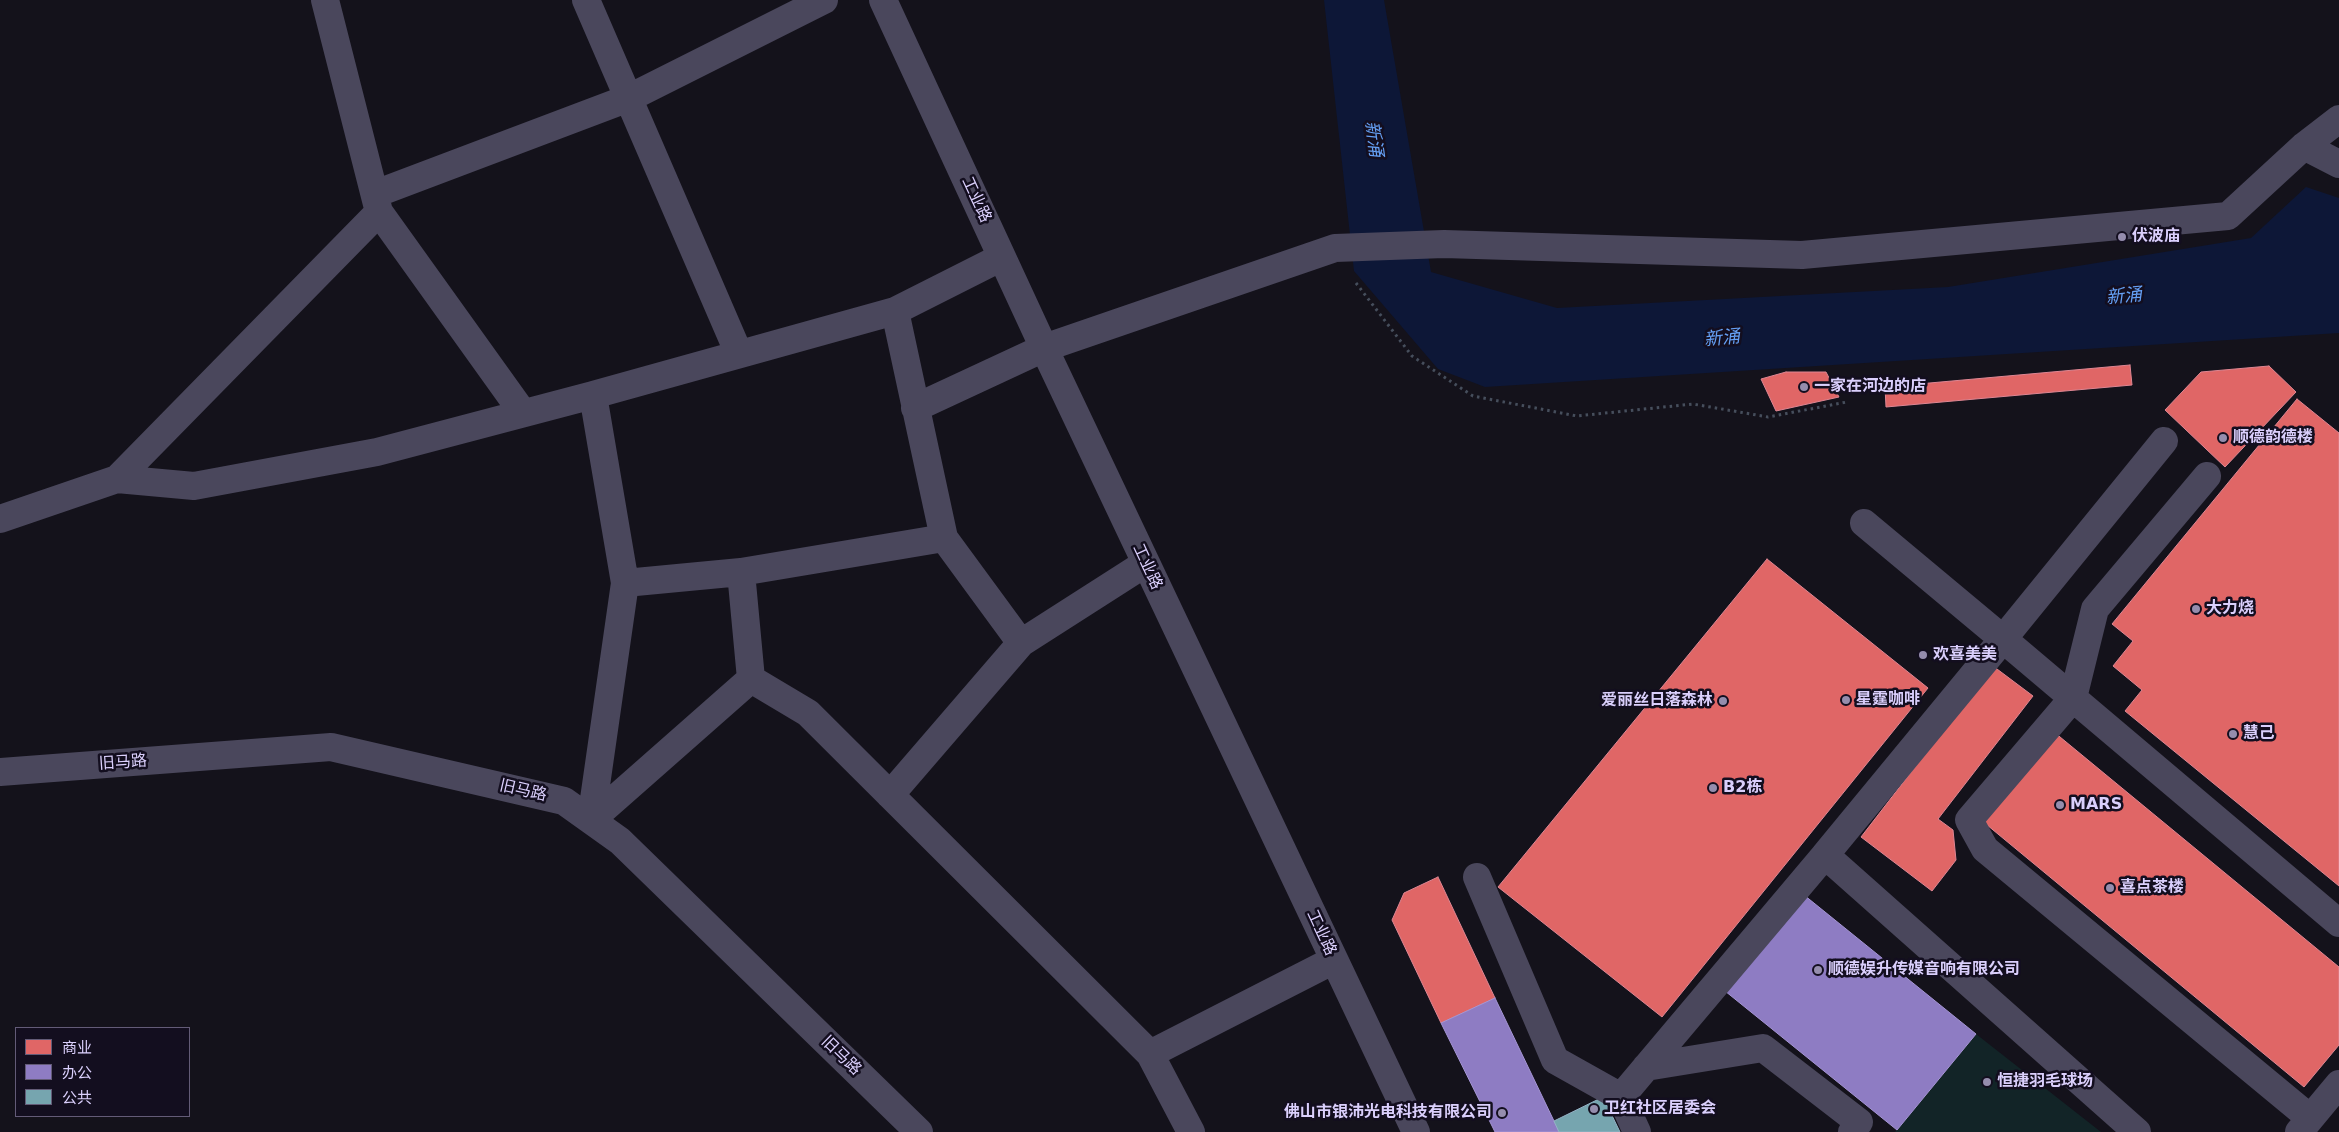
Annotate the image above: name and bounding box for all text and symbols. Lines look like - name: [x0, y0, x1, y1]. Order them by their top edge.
- water label: 新涌: [1360, 120, 1386, 158]
- street label: 工业路: [957, 174, 995, 226]
- place label: 伏波庙: [2132, 227, 2180, 247]
- marker: 伏波庙: [2116, 231, 2128, 243]
- water label: 新涌: [2105, 284, 2143, 310]
- water label: 新涌: [1703, 326, 1741, 352]
- place label: 一家在河边的店: [1814, 377, 1926, 397]
- marker: 一家在河边的店: [1798, 381, 1810, 393]
- place label: 顺德韵德楼: [2233, 428, 2313, 448]
- marker: 顺德韵德楼: [2217, 432, 2229, 444]
- street label: 工业路: [1128, 541, 1166, 593]
- place label: 大力烧: [2206, 599, 2254, 619]
- marker: 大力烧: [2190, 603, 2202, 615]
- place label: 欢喜美美: [1933, 645, 1997, 665]
- marker: 欢喜美美: [1917, 649, 1929, 661]
- place label: 星霆咖啡: [1856, 690, 1920, 710]
- place label: 爱丽丝日落森林: [1601, 691, 1713, 711]
- marker: 星霆咖啡: [1840, 694, 1852, 706]
- marker: 爱丽丝日落森林: [1717, 695, 1729, 707]
- place label: 慧己: [2243, 724, 2275, 744]
- marker: 慧己: [2227, 728, 2239, 740]
- street label: 旧马路: [98, 752, 148, 774]
- street label: 旧马路: [497, 776, 549, 806]
- place label: B2栋: [1723, 778, 1762, 798]
- marker: B2栋: [1707, 782, 1719, 794]
- place label: MARS: [2070, 795, 2122, 815]
- marker: MARS: [2054, 799, 2066, 811]
- place label: 喜点茶楼: [2120, 878, 2184, 898]
- marker: 喜点茶楼: [2104, 882, 2116, 894]
- street label: 工业路: [1302, 907, 1340, 959]
- place label: 顺德娱升传媒音响有限公司: [1828, 960, 2020, 980]
- marker: 顺德娱升传媒音响有限公司: [1812, 964, 1824, 976]
- legend: [15, 1027, 190, 1117]
- street label: 旧马路: [817, 1032, 865, 1080]
- text: 商业: [62, 1039, 92, 1057]
- text: 办公: [62, 1064, 92, 1082]
- place label: 恒捷羽毛球场: [1997, 1072, 2093, 1092]
- marker: 恒捷羽毛球场: [1981, 1076, 1993, 1088]
- text: 公共: [62, 1089, 92, 1107]
- place label: 卫红社区居委会: [1604, 1099, 1716, 1119]
- place label: 佛山市银沛光电科技有限公司: [1284, 1103, 1492, 1123]
- marker: 卫红社区居委会: [1588, 1103, 1600, 1115]
- marker: 佛山市银沛光电科技有限公司: [1496, 1107, 1508, 1119]

